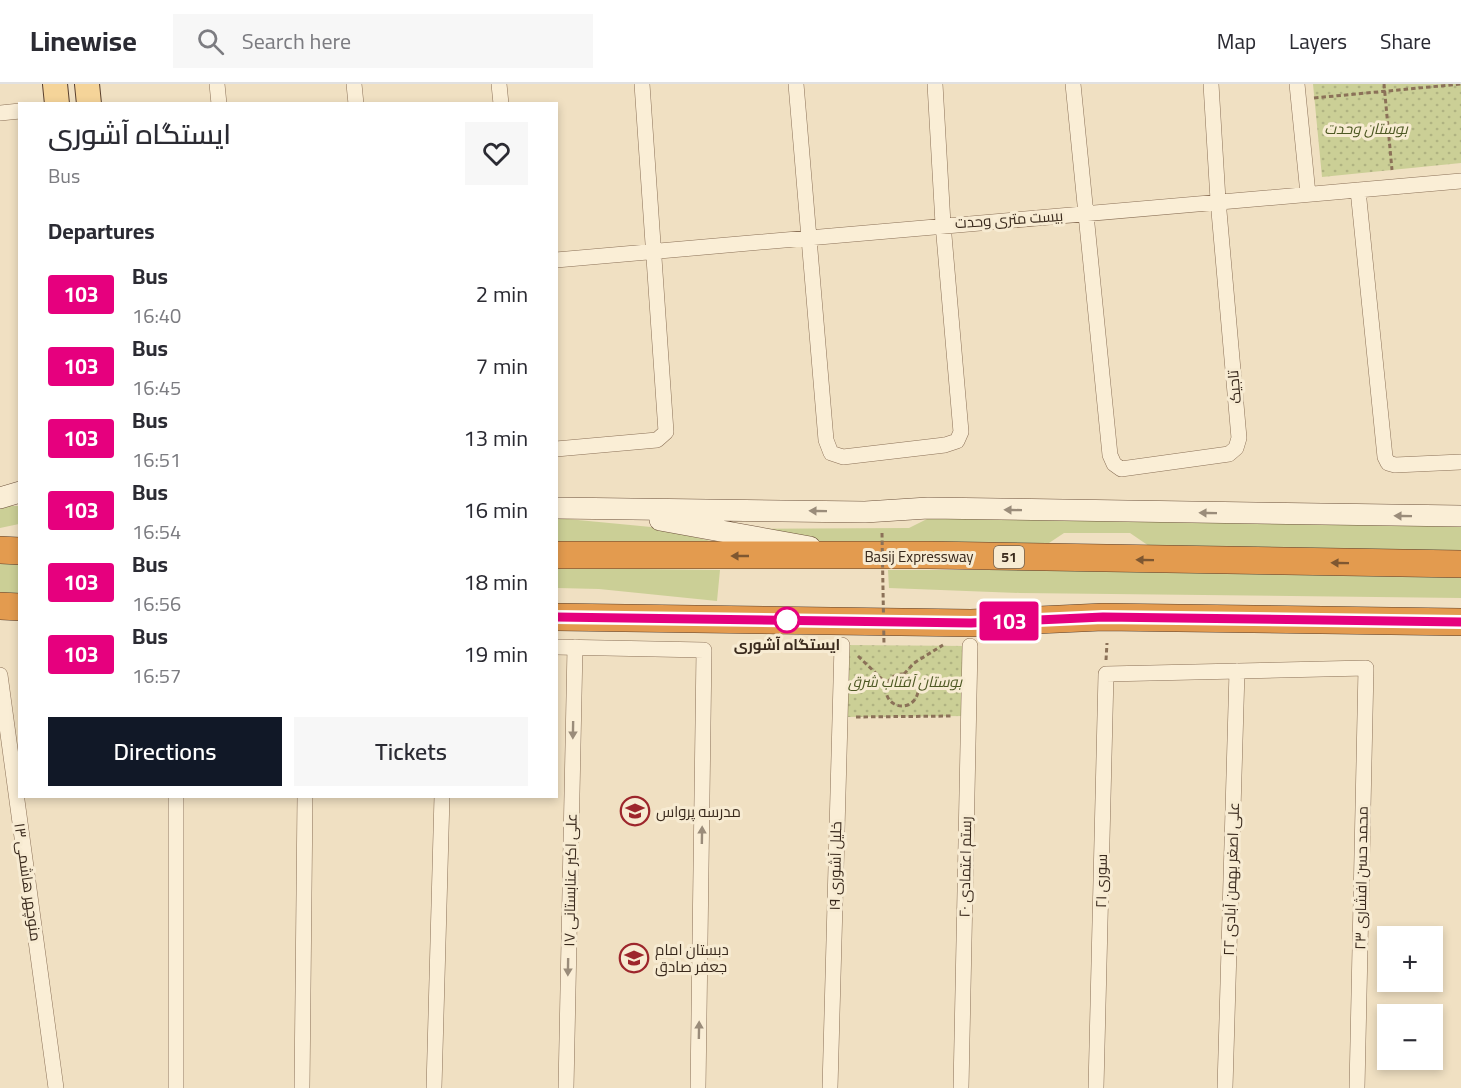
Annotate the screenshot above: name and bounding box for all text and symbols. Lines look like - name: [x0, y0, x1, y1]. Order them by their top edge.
- search box: [173, 14, 593, 68]
- text: Linewise: [30, 15, 137, 67]
- text: Search here: [242, 20, 351, 62]
- text: Map: [1217, 22, 1256, 61]
- text: Layers: [1289, 22, 1347, 61]
- text: Share: [1380, 22, 1431, 61]
- icon: search: [194, 25, 227, 58]
- text: ایستگاه آشوری: [48, 108, 231, 160]
- park label: بوستان وحدت: [1324, 114, 1409, 143]
- button: heart: [465, 122, 528, 185]
- text: Bus: [48, 157, 80, 194]
- street label: بیست متری وحدت: [954, 201, 1064, 237]
- text: Departures: [48, 210, 155, 252]
- text: Bus: [132, 255, 168, 297]
- text: 2 min: [476, 273, 528, 315]
- text: 103: [63, 275, 99, 314]
- text: 16:40: [132, 297, 181, 334]
- text: Bus: [132, 327, 168, 369]
- text: 7 min: [476, 345, 528, 387]
- text: 103: [63, 347, 99, 386]
- text: 16:45: [132, 369, 181, 406]
- street label: تاجیک: [1218, 369, 1250, 405]
- text: Bus: [132, 399, 168, 441]
- text: 13 min: [463, 417, 528, 459]
- text: 103: [63, 419, 99, 458]
- text: 16:51: [132, 441, 181, 478]
- text: Bus: [132, 471, 168, 513]
- text: 16 min: [463, 489, 528, 531]
- text: 103: [63, 491, 99, 530]
- one-way arrow: [1003, 505, 1022, 515]
- one-way arrow: [808, 506, 827, 516]
- one-way arrow: [1198, 508, 1217, 518]
- one-way arrow: [1393, 511, 1412, 520]
- text: 16:54: [132, 513, 181, 550]
- street label: Basij Expressway: [864, 542, 974, 571]
- text: Bus: [132, 543, 168, 585]
- road number: 51: [994, 546, 1024, 568]
- one-way arrow: [730, 551, 749, 561]
- one-way arrow: [1135, 555, 1154, 565]
- one-way arrow: [1330, 558, 1349, 568]
- text: 18 min: [463, 561, 528, 603]
- text: 103: [63, 563, 99, 602]
- text: 16:56: [132, 585, 181, 622]
- line badge: 103: [974, 602, 1044, 640]
- text: 103: [991, 602, 1027, 641]
- marker: ایستگاه آشوری: [774, 607, 800, 633]
- text: Bus: [132, 615, 168, 657]
- place label: ایستگاه آشوری: [734, 630, 840, 659]
- text: 19 min: [463, 633, 528, 675]
- text: 103: [63, 635, 99, 674]
- text: 16:57: [132, 657, 181, 694]
- park label: بوستان آفتاب شرق: [848, 667, 963, 696]
- button: Directions: [48, 717, 282, 786]
- button: Tickets: [294, 717, 528, 786]
- one-way arrow: [568, 720, 578, 739]
- school or university icon: مدرسه پرواس: [619, 795, 651, 827]
- place label: مدرسه پرواس: [656, 797, 741, 826]
- street label: علی اصغر بهمن آبادی ۲۲: [1214, 802, 1248, 956]
- street label: محمد حسن افشاری ۲۳: [1345, 806, 1377, 950]
- street label: علی اکبر عنابستانی ۱۷: [554, 813, 586, 947]
- street label: رستم اعتمادی ۲۰: [950, 816, 980, 918]
- street label: منوچهر هاشمی ۱۳: [5, 821, 51, 943]
- street label: خلیل آشوری ۱۹: [820, 821, 850, 911]
- one-way arrow: [697, 825, 707, 844]
- street label: سوری ۲۱: [1086, 854, 1116, 908]
- map controls: [1377, 926, 1443, 1070]
- button: +: [1377, 926, 1443, 992]
- place label: دبستان امام جعفر صادق: [655, 935, 729, 981]
- school or university icon: دبستان امام جعفر صادق: [618, 942, 650, 974]
- one-way arrow: [564, 957, 573, 976]
- button: −: [1377, 1004, 1443, 1070]
- one-way arrow: [694, 1020, 704, 1039]

